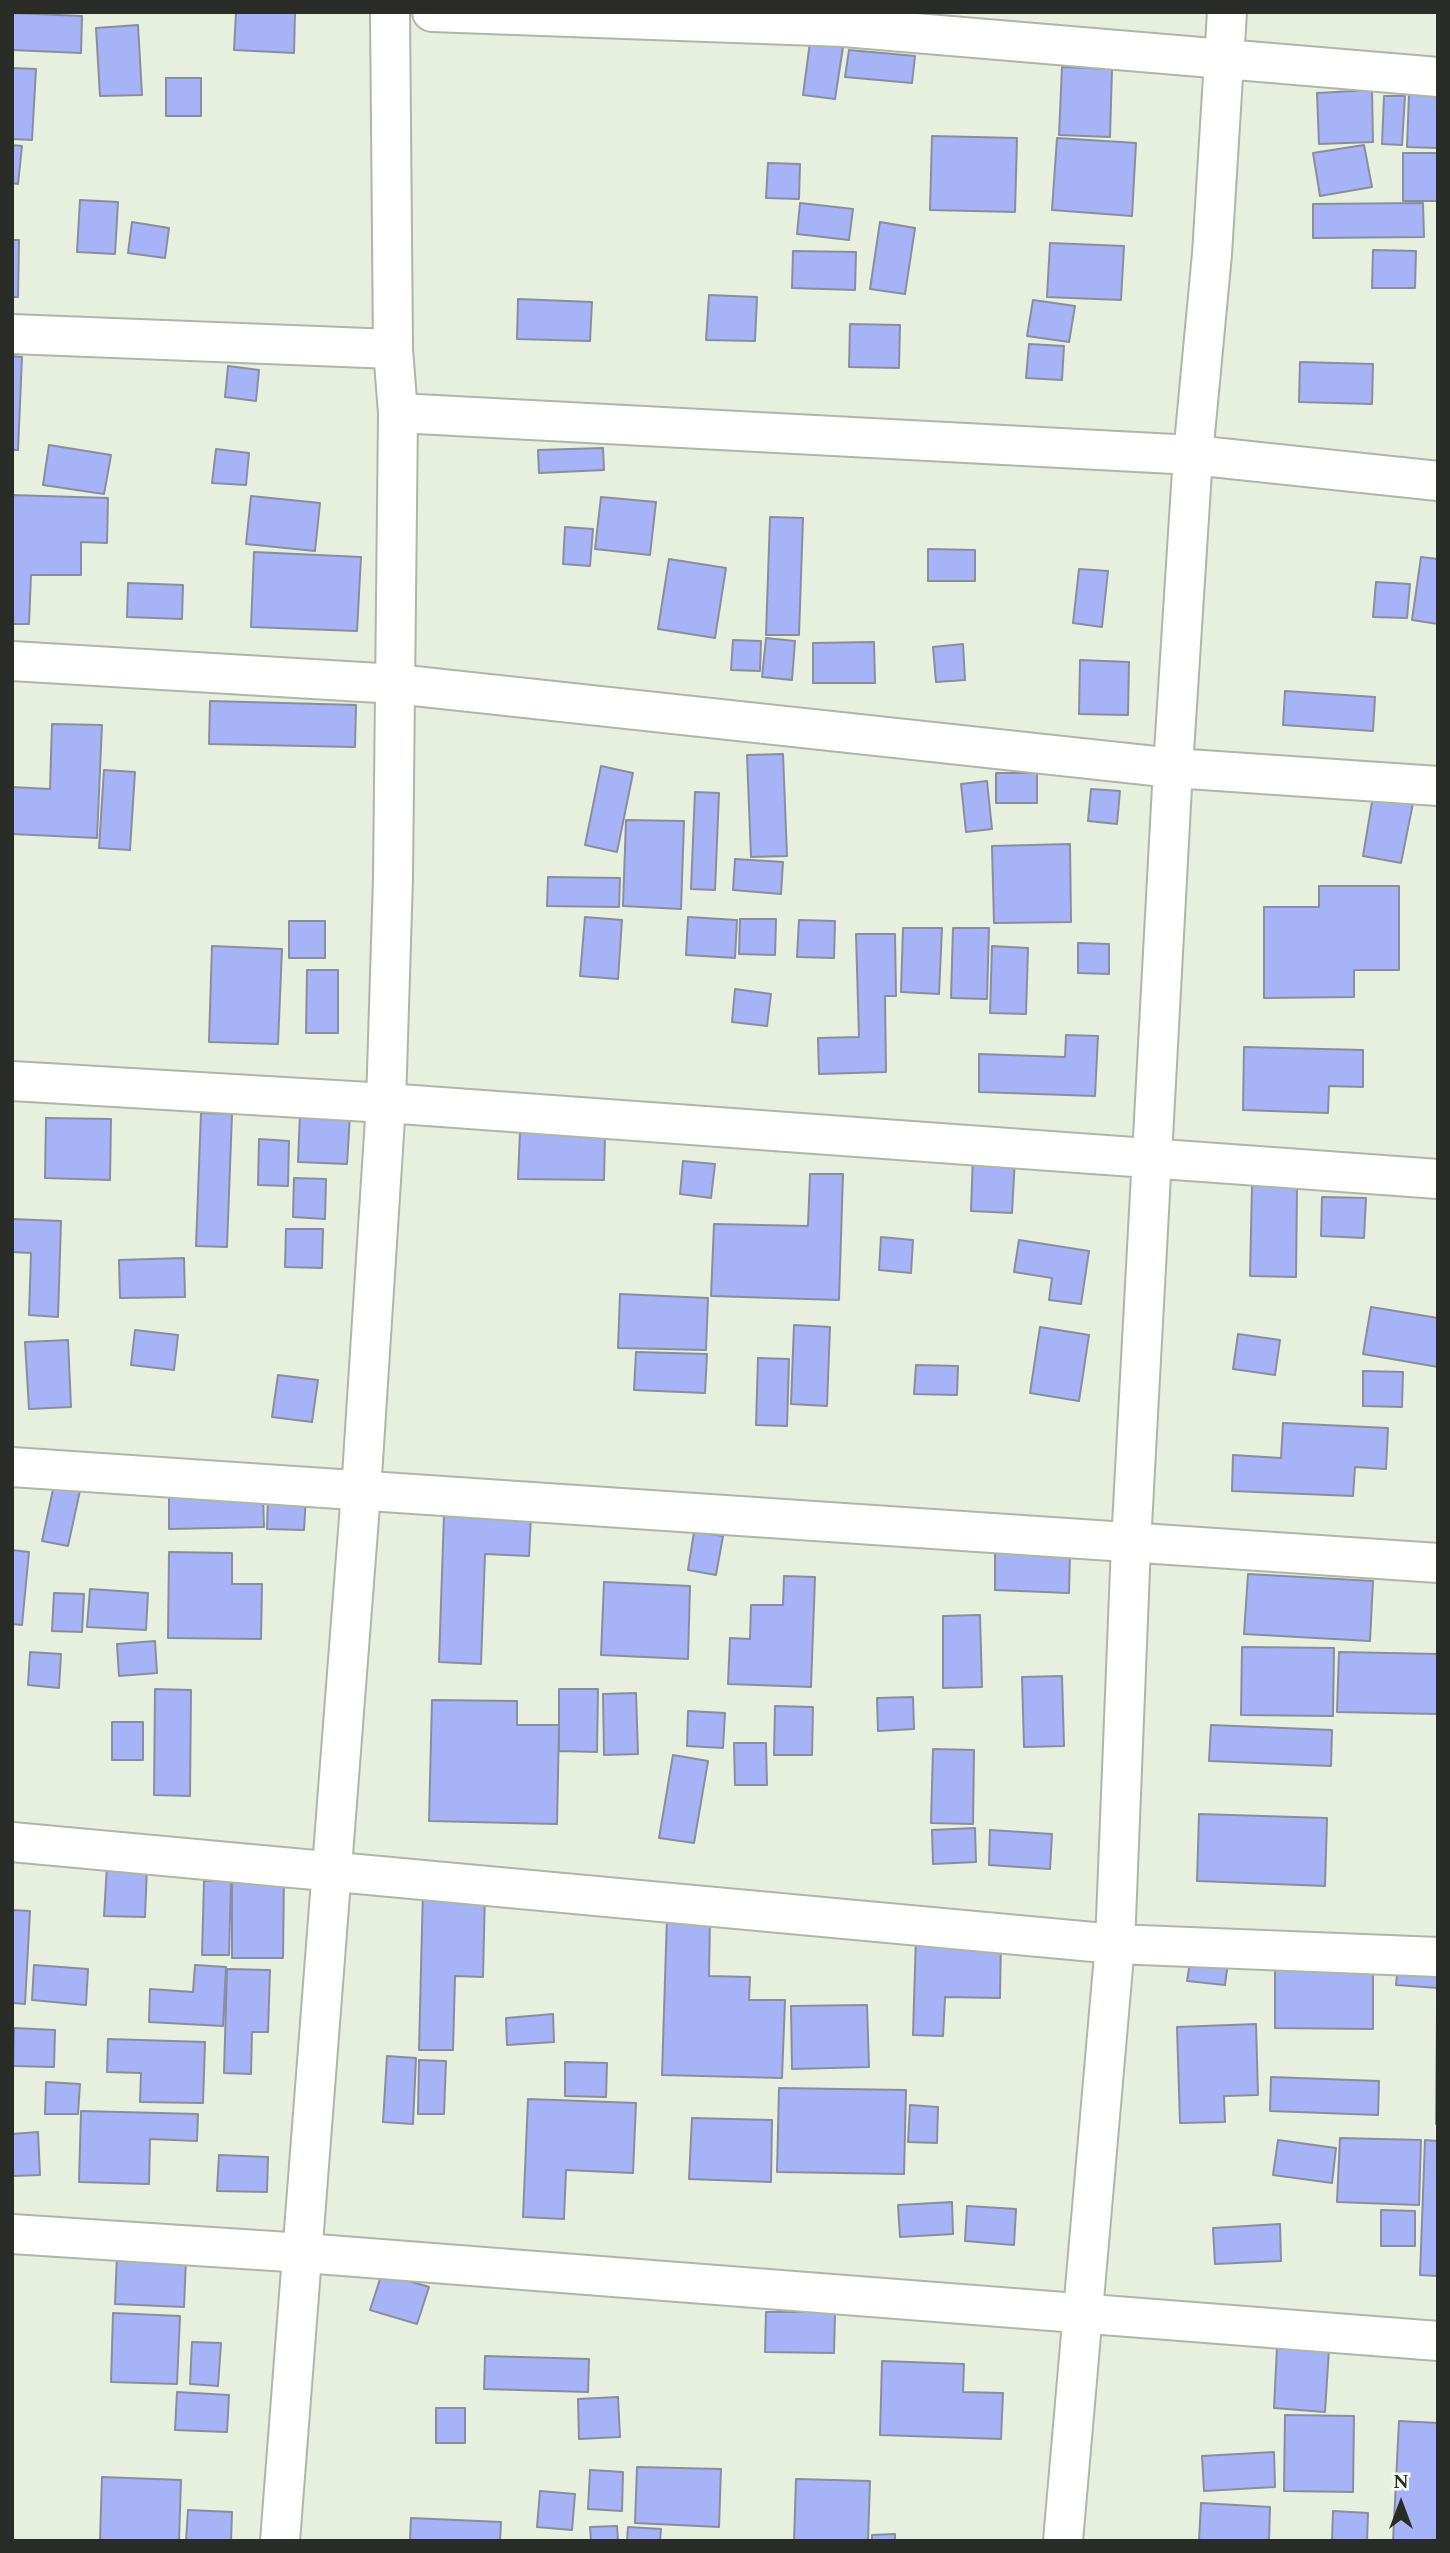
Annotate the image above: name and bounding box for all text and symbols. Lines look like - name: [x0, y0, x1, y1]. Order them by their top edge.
- text: N: [1393, 2468, 1409, 2497]
- north arrow: [1366, 2469, 1436, 2539]

